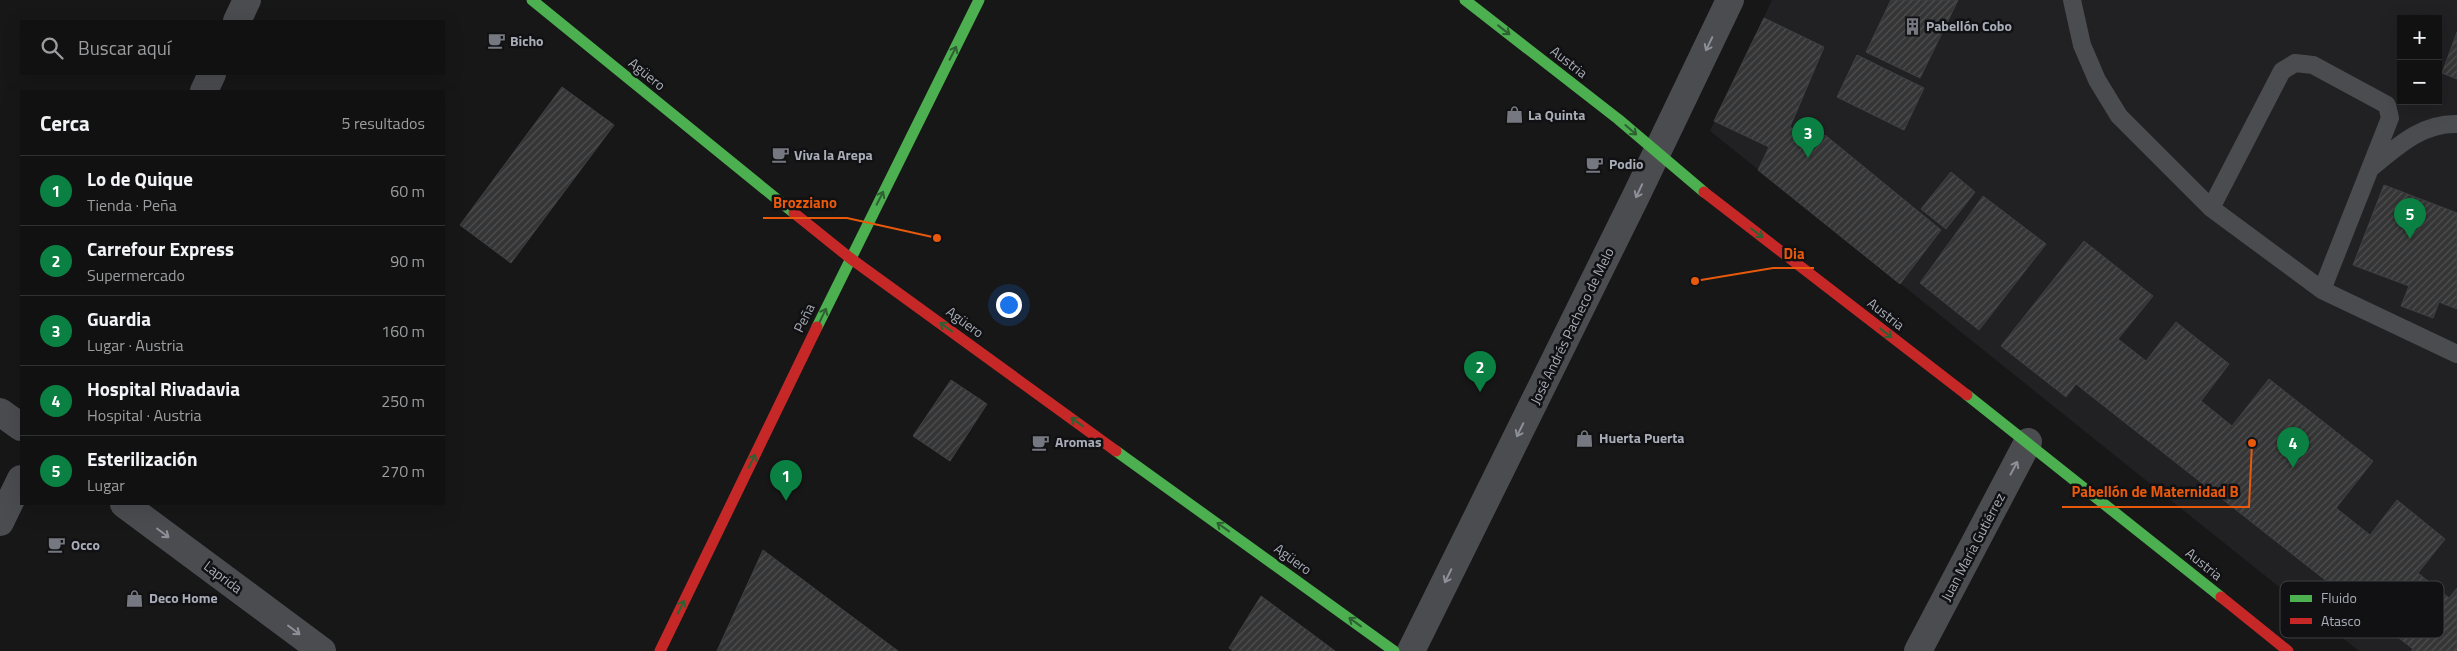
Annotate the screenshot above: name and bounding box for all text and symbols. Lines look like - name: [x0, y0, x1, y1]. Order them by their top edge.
- place label: Pabellón Cobo: [1926, 15, 2012, 36]
- map controls: [2397, 15, 2442, 105]
- button: +: [2397, 15, 2442, 60]
- building icon: Pabellón Cobo: [1902, 16, 1922, 36]
- search box: [20, 20, 445, 75]
- one-way arrow: [1497, 25, 1511, 35]
- place label: Bicho: [510, 30, 544, 51]
- cafe icon: Bicho: [486, 31, 506, 51]
- text: Buscar aquí: [78, 33, 171, 62]
- icon: search: [38, 34, 66, 62]
- one-way arrow: [1703, 36, 1713, 51]
- street label: Austria: [1546, 40, 1592, 83]
- one-way arrow: [949, 46, 958, 61]
- street label: Agüero: [624, 52, 670, 95]
- button: −: [2397, 60, 2442, 105]
- place label: La Quinta: [1528, 104, 1585, 125]
- shop icon: La Quinta: [1504, 105, 1524, 125]
- text: Cerca: [40, 107, 90, 139]
- text: 5 resultados: [341, 111, 425, 135]
- pin: 3: [1792, 117, 1824, 158]
- one-way arrow: [1625, 125, 1638, 136]
- place label: Viva la Arepa: [794, 144, 873, 165]
- cafe icon: Viva la Arepa: [770, 145, 790, 165]
- place label: Podio: [1609, 153, 1643, 174]
- cafe icon: Podio: [1585, 154, 1605, 174]
- text: Lo de Quique: [87, 164, 193, 193]
- text: 1: [52, 179, 60, 203]
- text: 60 m: [390, 179, 425, 203]
- one-way arrow: [1634, 183, 1643, 198]
- callout: Brozziano: [763, 188, 847, 218]
- text: Brozziano: [773, 191, 837, 214]
- one-way arrow: [876, 191, 885, 206]
- text: Tienda · Peña: [87, 193, 177, 217]
- pin: 5: [2394, 198, 2426, 239]
- one-way arrow: [1750, 228, 1763, 239]
- text: Carrefour Express: [87, 234, 234, 263]
- callout: Dia: [1773, 238, 1814, 268]
- text: Dia: [1783, 242, 1805, 265]
- street label: José Andrés Pacheco de Melo: [1524, 244, 1619, 408]
- text: 2: [52, 249, 60, 273]
- text: 90 m: [390, 249, 425, 273]
- text: Supermercado: [87, 263, 185, 287]
- your location: [996, 292, 1022, 318]
- street label: Austria: [1863, 292, 1909, 335]
- street label: Peña: [788, 300, 820, 336]
- street label: Agüero: [942, 301, 988, 342]
- text: Guardia: [87, 304, 151, 333]
- one-way arrow: [818, 307, 828, 322]
- text: 3: [52, 319, 60, 343]
- text: 160 m: [381, 319, 425, 343]
- one-way arrow: [940, 321, 953, 332]
- one-way arrow: [1879, 327, 1892, 338]
- text: Lugar · Austria: [87, 333, 184, 357]
- pin: 2: [1464, 351, 1496, 392]
- text: Hospital Rivadavia: [87, 374, 240, 403]
- text: 4: [52, 389, 60, 413]
- text: 250 m: [381, 389, 425, 413]
- text: Hospital · Austria: [87, 403, 202, 427]
- one-way arrow: [1070, 417, 1084, 427]
- one-way arrow: [1515, 423, 1525, 438]
- place label: Huerta Puerta: [1599, 427, 1684, 448]
- pin: 4: [2277, 427, 2309, 468]
- shop icon: Huerta Puerta: [1575, 428, 1595, 448]
- place label: Aromas: [1055, 431, 1102, 452]
- cafe icon: Aromas: [1031, 432, 1051, 452]
- text: Esterilización: [87, 444, 197, 473]
- one-way arrow: [748, 454, 757, 469]
- text: 5: [52, 459, 60, 483]
- text: 270 m: [381, 459, 425, 483]
- pin: 1: [770, 460, 802, 501]
- one-way arrow: [2009, 461, 2019, 476]
- text: Lugar: [87, 473, 125, 497]
- callout: Pabellón de Maternidad B: [2062, 477, 2249, 507]
- text: Pabellón de Maternidad B: [2071, 480, 2239, 503]
- street label: Juan María Gutiérrez: [1935, 489, 2010, 605]
- one-way arrow: [1216, 522, 1230, 532]
- one-way arrow: [156, 528, 170, 538]
- place label: Occo: [71, 534, 100, 555]
- cafe icon: Occo: [47, 535, 67, 555]
- street label: Agüero: [1270, 538, 1316, 579]
- street label: Austria: [2181, 542, 2227, 585]
- street label: Laprida: [200, 555, 247, 598]
- one-way arrow: [1443, 568, 1452, 583]
- legend: [2280, 581, 2444, 638]
- place label: Deco Home: [149, 587, 218, 608]
- text: Fluido: [2321, 587, 2357, 608]
- shop icon: Deco Home: [125, 588, 145, 608]
- one-way arrow: [677, 600, 686, 615]
- text: Atasco: [2321, 610, 2361, 631]
- one-way arrow: [1349, 617, 1362, 628]
- one-way arrow: [287, 625, 301, 635]

